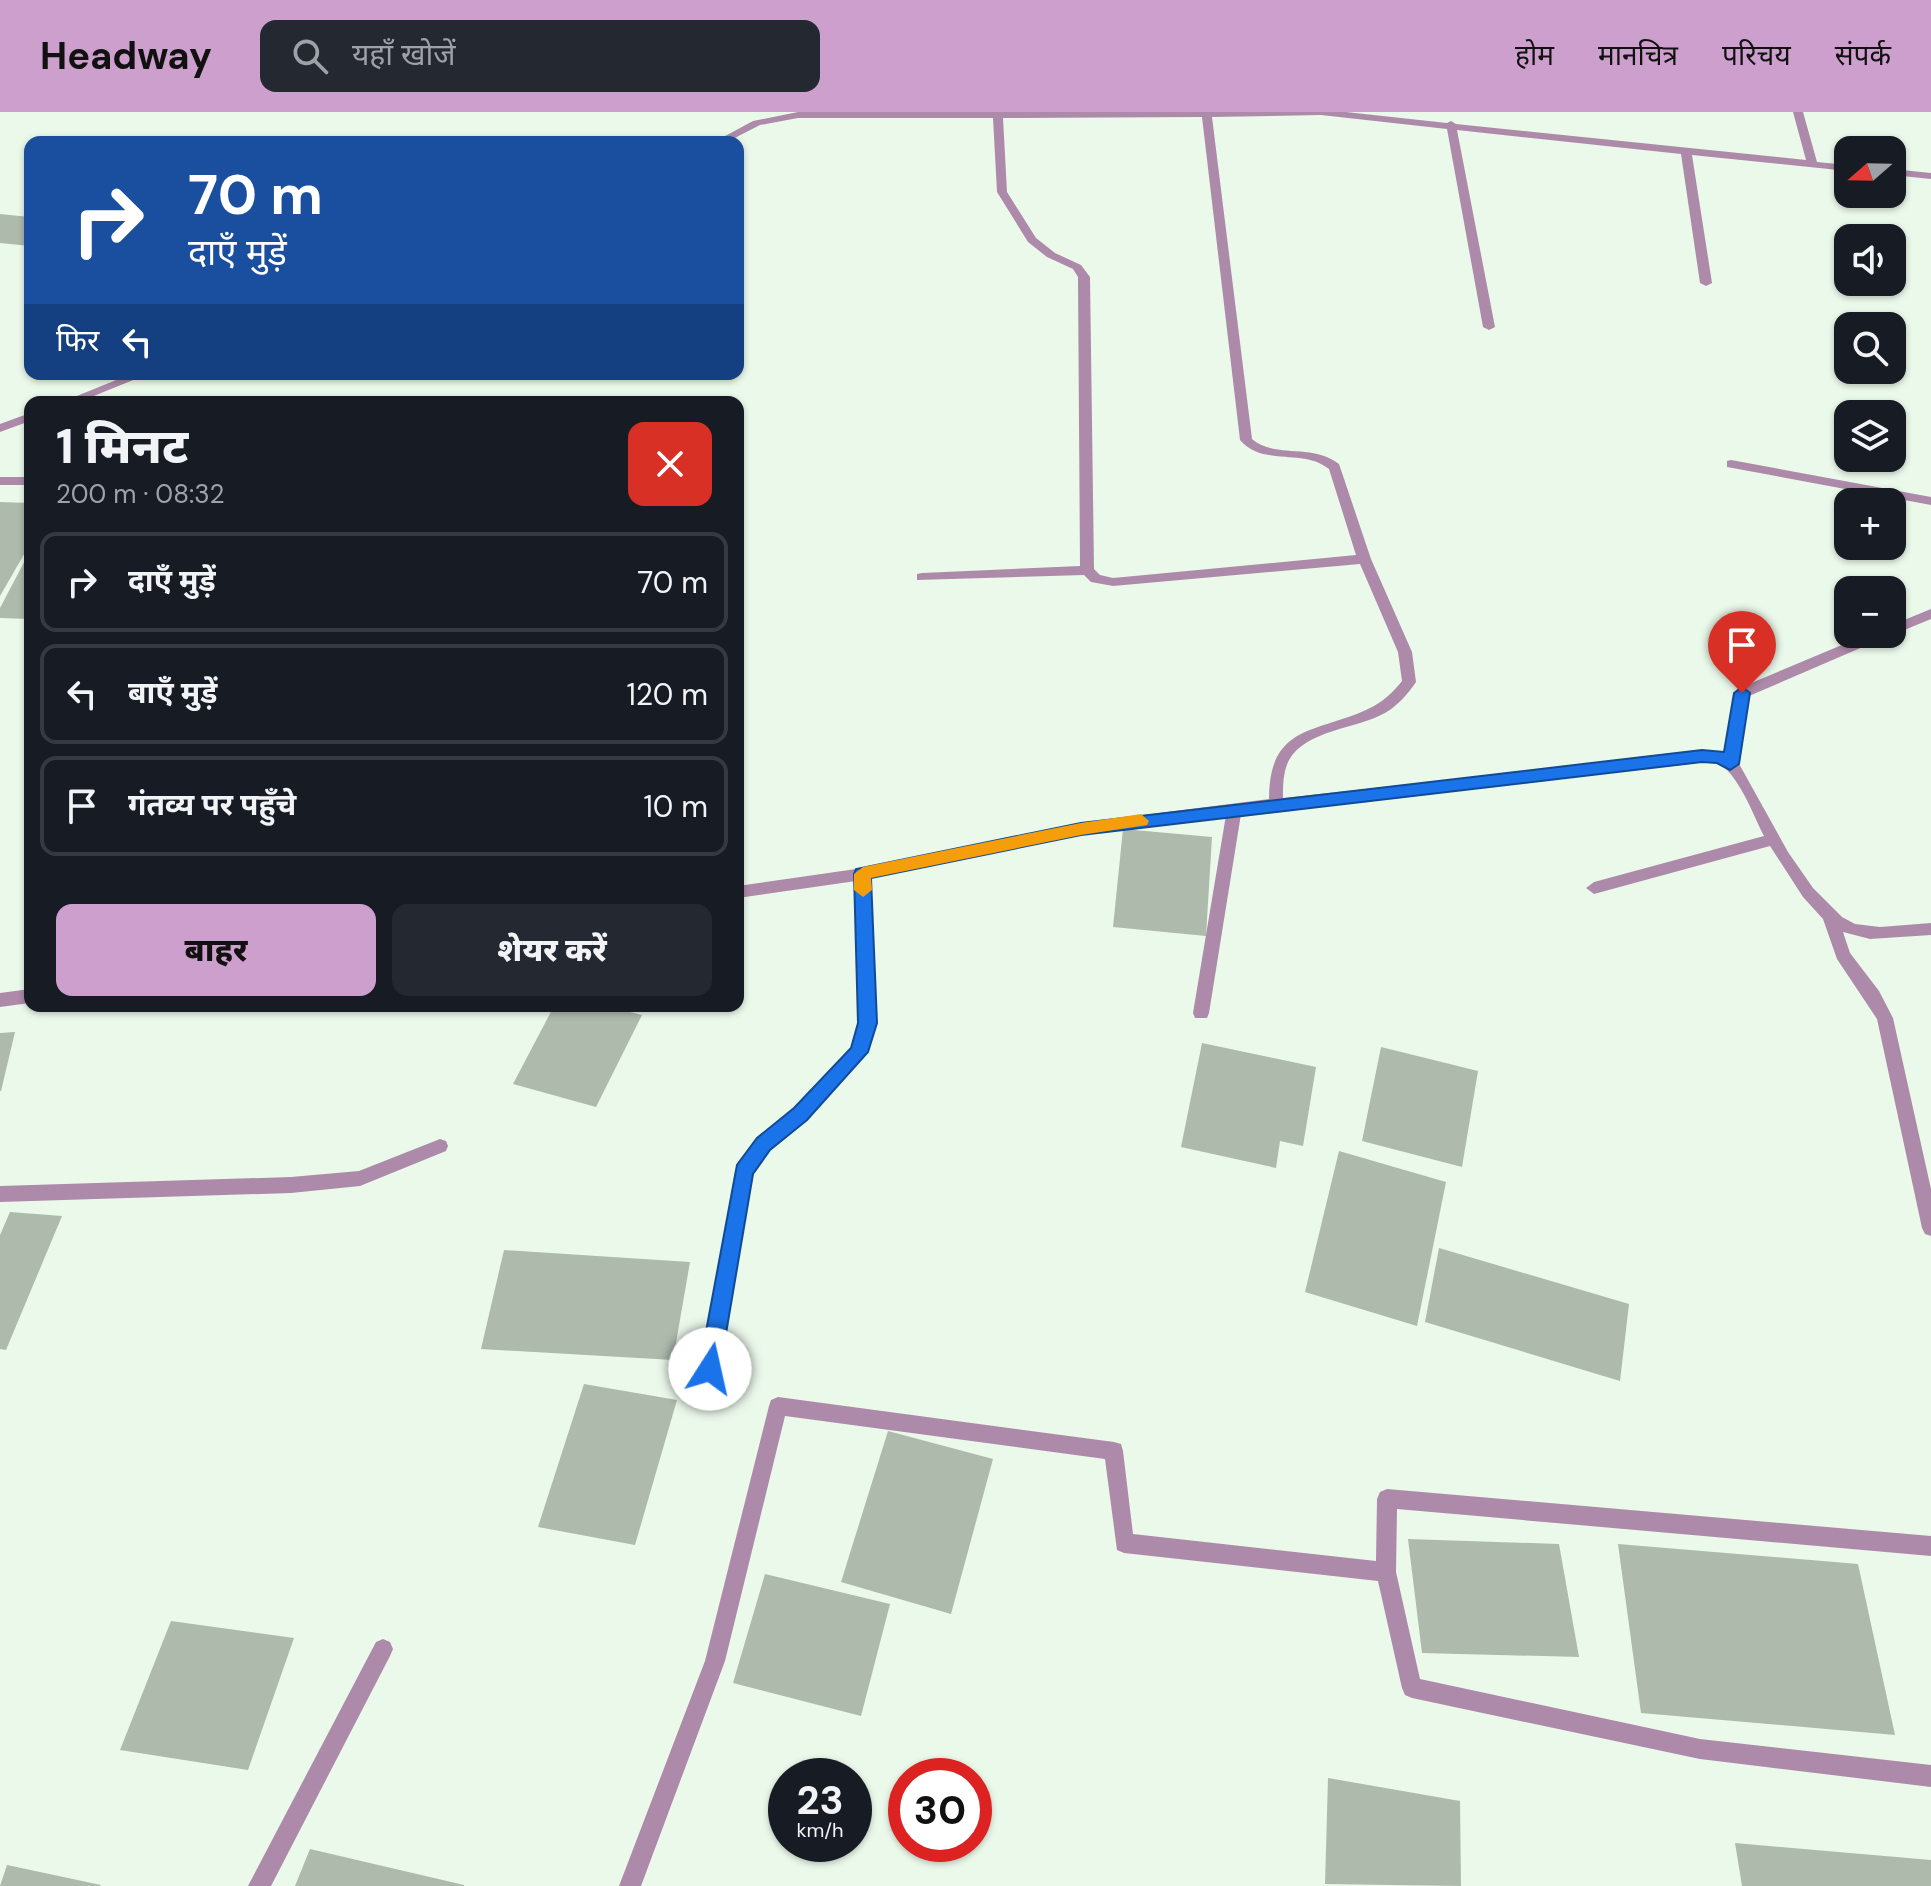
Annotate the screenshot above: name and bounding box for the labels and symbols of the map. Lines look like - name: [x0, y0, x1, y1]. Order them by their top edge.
- north arrow: [1834, 136, 1906, 208]
- pin: [1708, 611, 1776, 693]
- position arrow: [668, 1327, 752, 1411]
- speed limit sign: 30: [888, 1758, 992, 1862]

